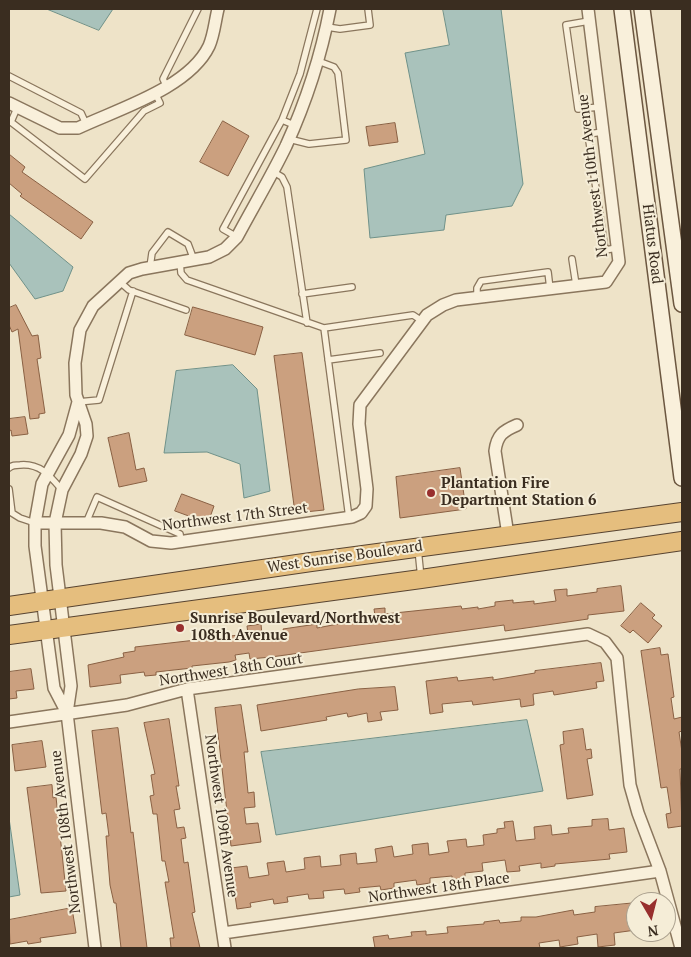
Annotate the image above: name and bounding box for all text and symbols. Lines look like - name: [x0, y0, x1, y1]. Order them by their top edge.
- street label: Northwest 110th Avenue: [574, 93, 612, 259]
- street label: Hiatus Road: [638, 203, 666, 285]
- place label: Plantation Fire Department Station 6: [441, 475, 596, 510]
- marker: Plantation Fire Department Station 6: [425, 487, 437, 499]
- street label: Northwest 17th Street: [161, 499, 309, 535]
- street label: West Sunrise Boulevard: [266, 537, 424, 577]
- place label: Sunrise Boulevard/Northwest 108th Avenue: [190, 610, 400, 645]
- marker: Sunrise Boulevard/Northwest 108th Avenue: [174, 622, 186, 634]
- street label: Northwest 18th Court: [158, 650, 304, 690]
- street label: Northwest 109th Avenue: [201, 733, 241, 899]
- street label: Northwest 108th Avenue: [47, 749, 85, 915]
- street label: Northwest 18th Place: [367, 869, 511, 907]
- north arrow: [626, 892, 676, 942]
- text: N: [646, 921, 660, 942]

